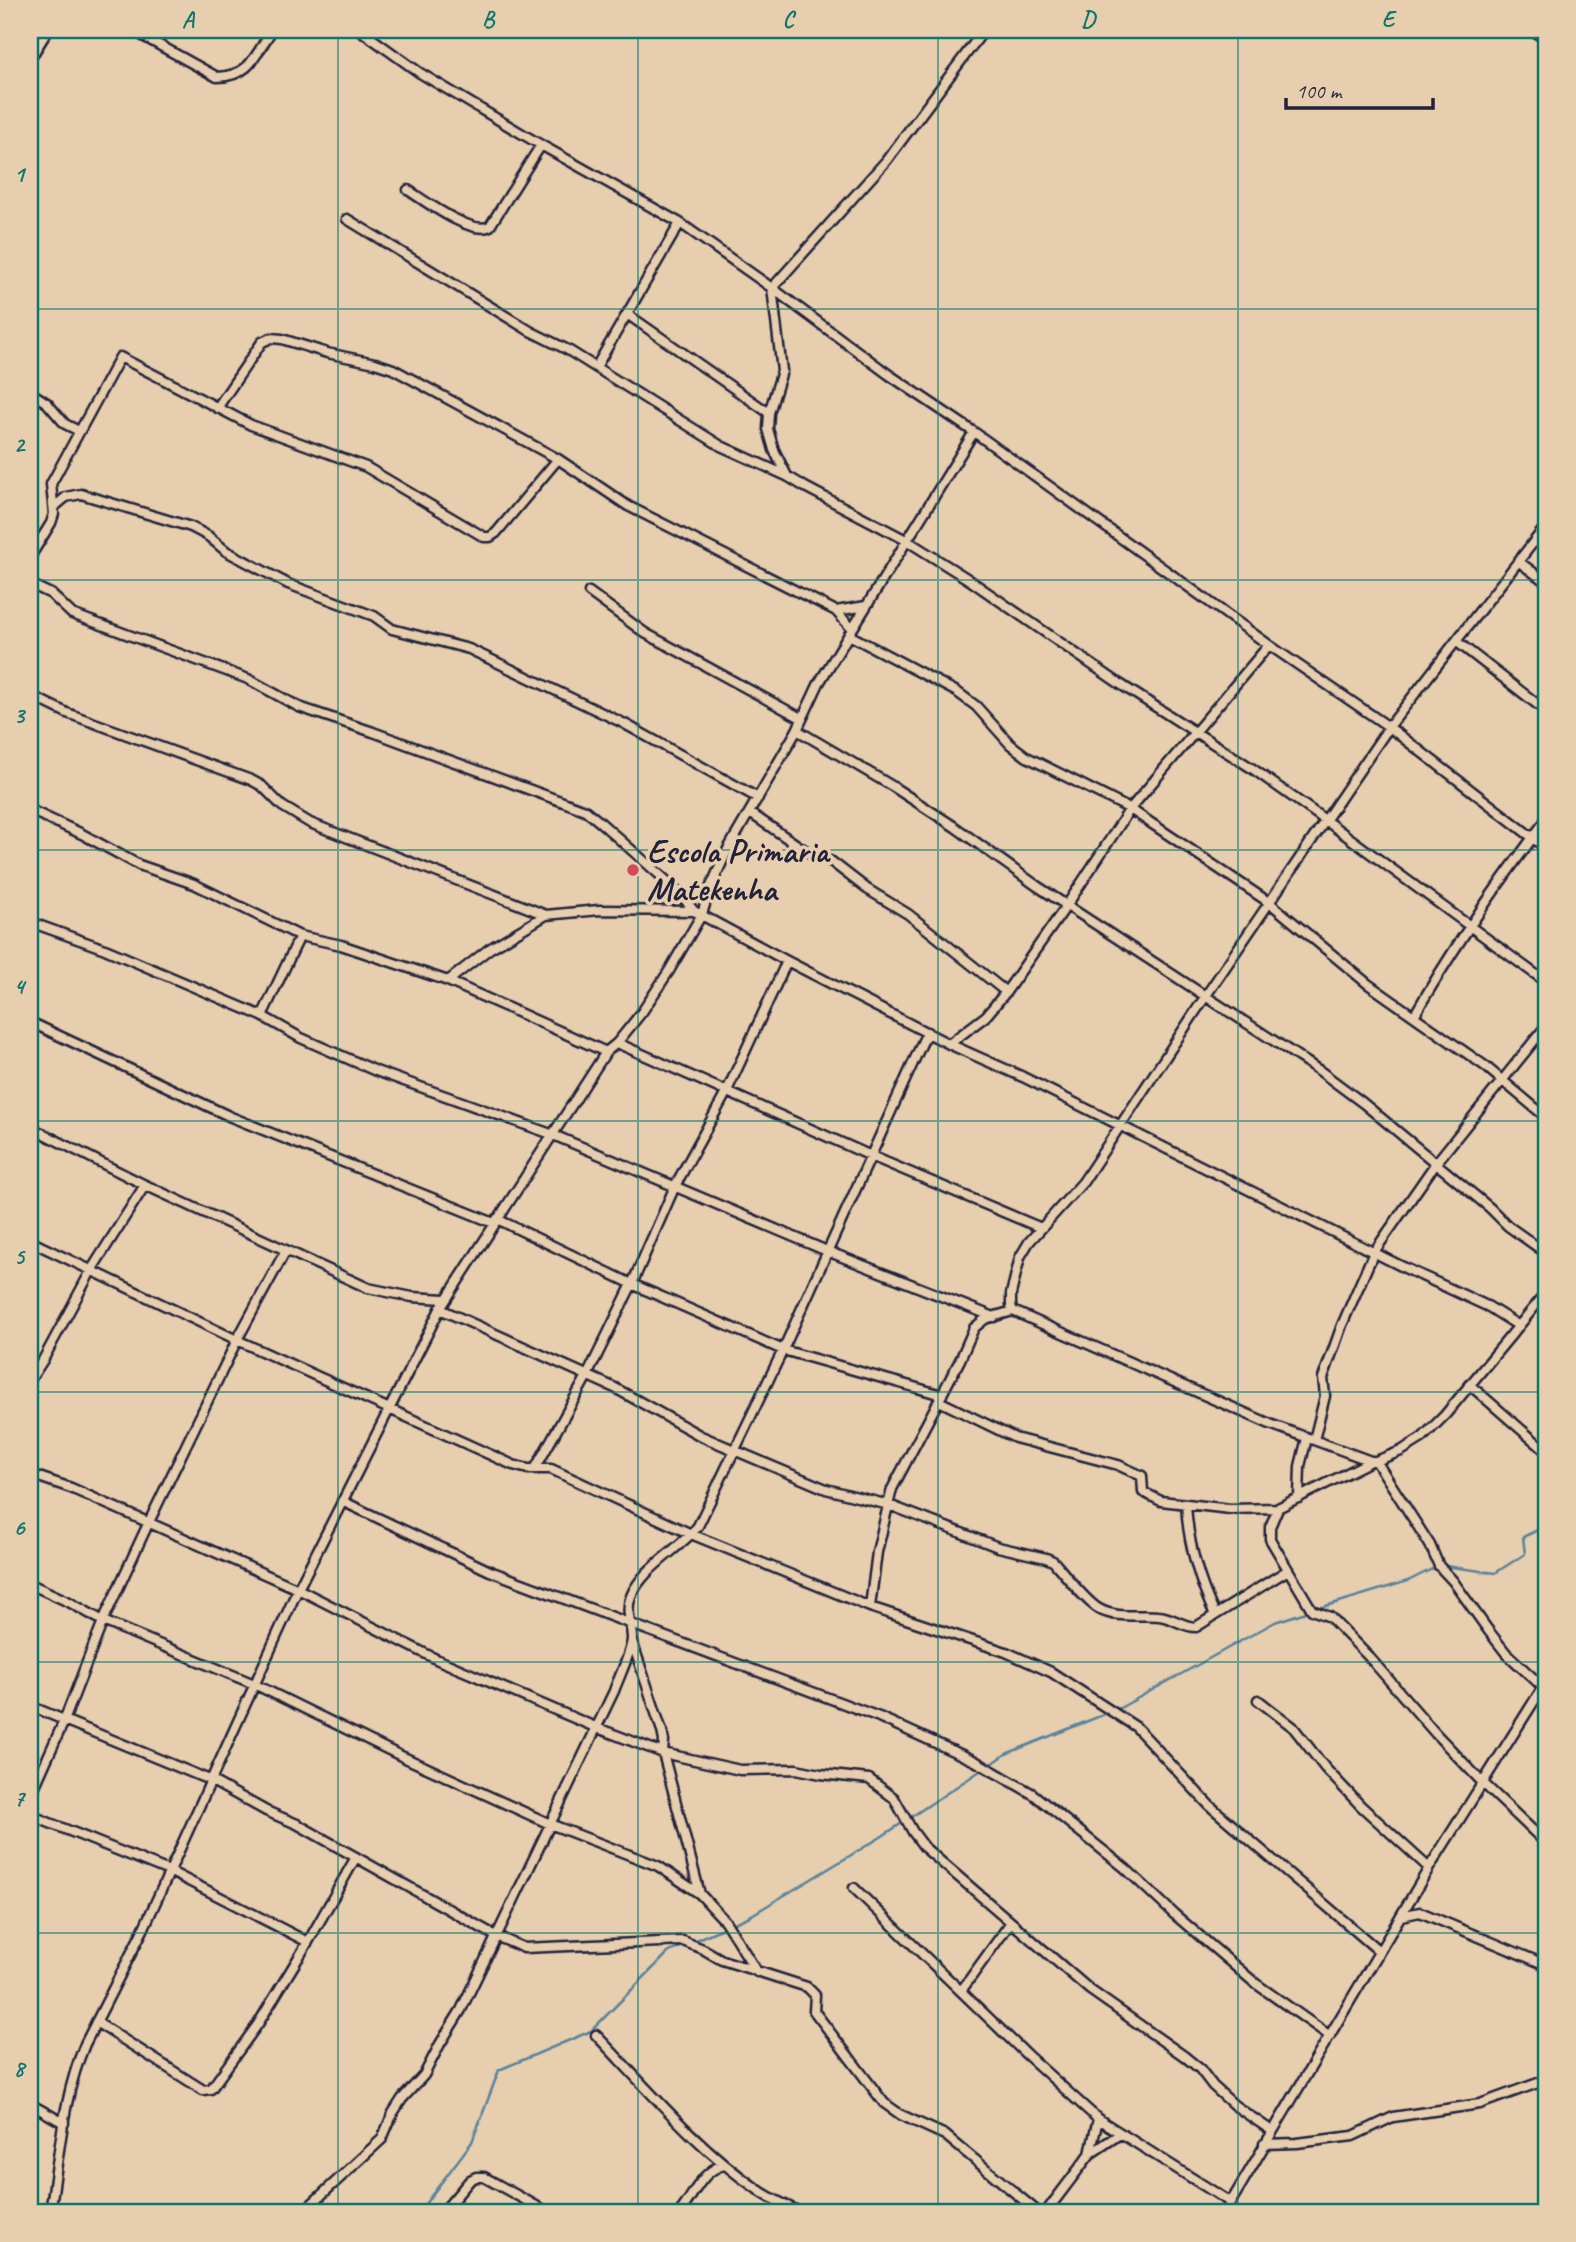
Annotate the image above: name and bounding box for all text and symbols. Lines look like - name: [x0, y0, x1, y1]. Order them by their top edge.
- text: A: [182, 5, 196, 34]
- text: B: [482, 5, 496, 34]
- text: C: [783, 5, 797, 34]
- text: D: [1081, 5, 1097, 34]
- text: E: [1382, 5, 1398, 34]
- scale bar: [1286, 66, 1432, 110]
- text: 100 m: [1296, 78, 1343, 104]
- text: 1: [14, 160, 27, 189]
- text: 2: [14, 430, 27, 459]
- text: 3: [14, 701, 27, 730]
- place label: Escola Primaria Matekenha: [647, 830, 831, 910]
- marker: Escola Primaria Matekenha: [625, 862, 641, 878]
- text: 4: [14, 972, 27, 1001]
- text: 5: [14, 1242, 26, 1271]
- text: 6: [14, 1513, 27, 1542]
- text: 7: [14, 1784, 27, 1813]
- text: 8: [14, 2054, 27, 2083]

